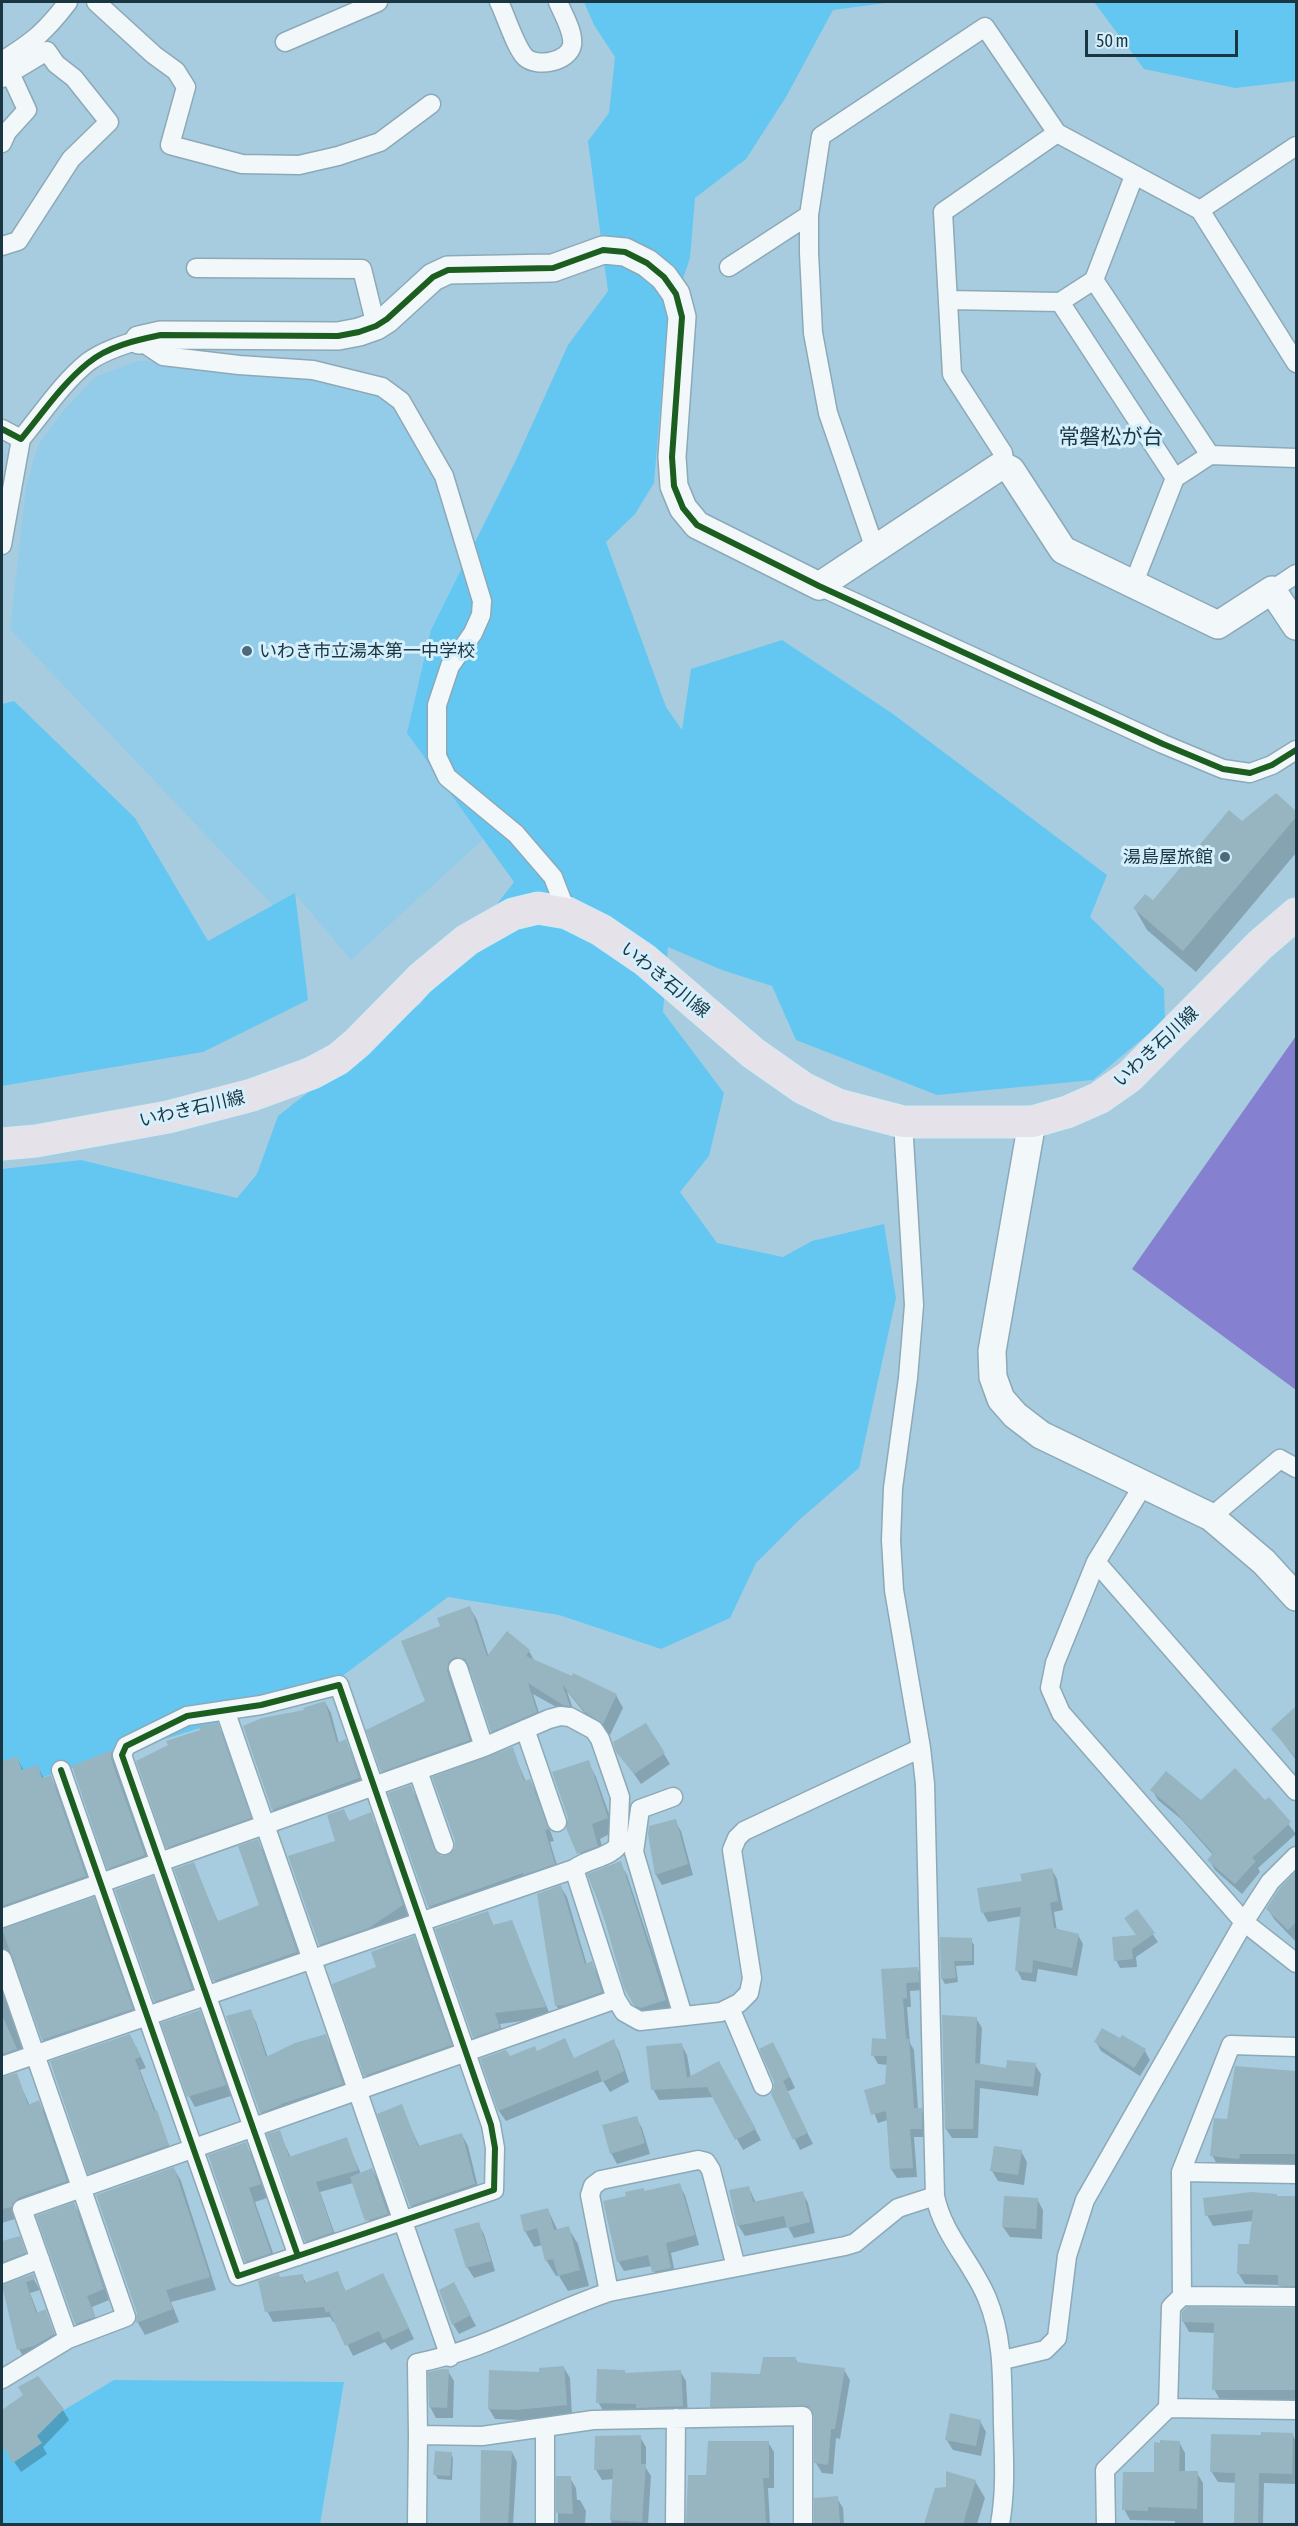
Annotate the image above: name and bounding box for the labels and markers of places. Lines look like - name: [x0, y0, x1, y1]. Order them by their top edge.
- place label: いわき市立湯本第一中学校: [259, 640, 475, 662]
- marker: いわき市立湯本第一中学校: [240, 644, 254, 658]
- place label: 湯島屋旅館: [1123, 846, 1213, 868]
- marker: 湯島屋旅館: [1218, 850, 1232, 864]

